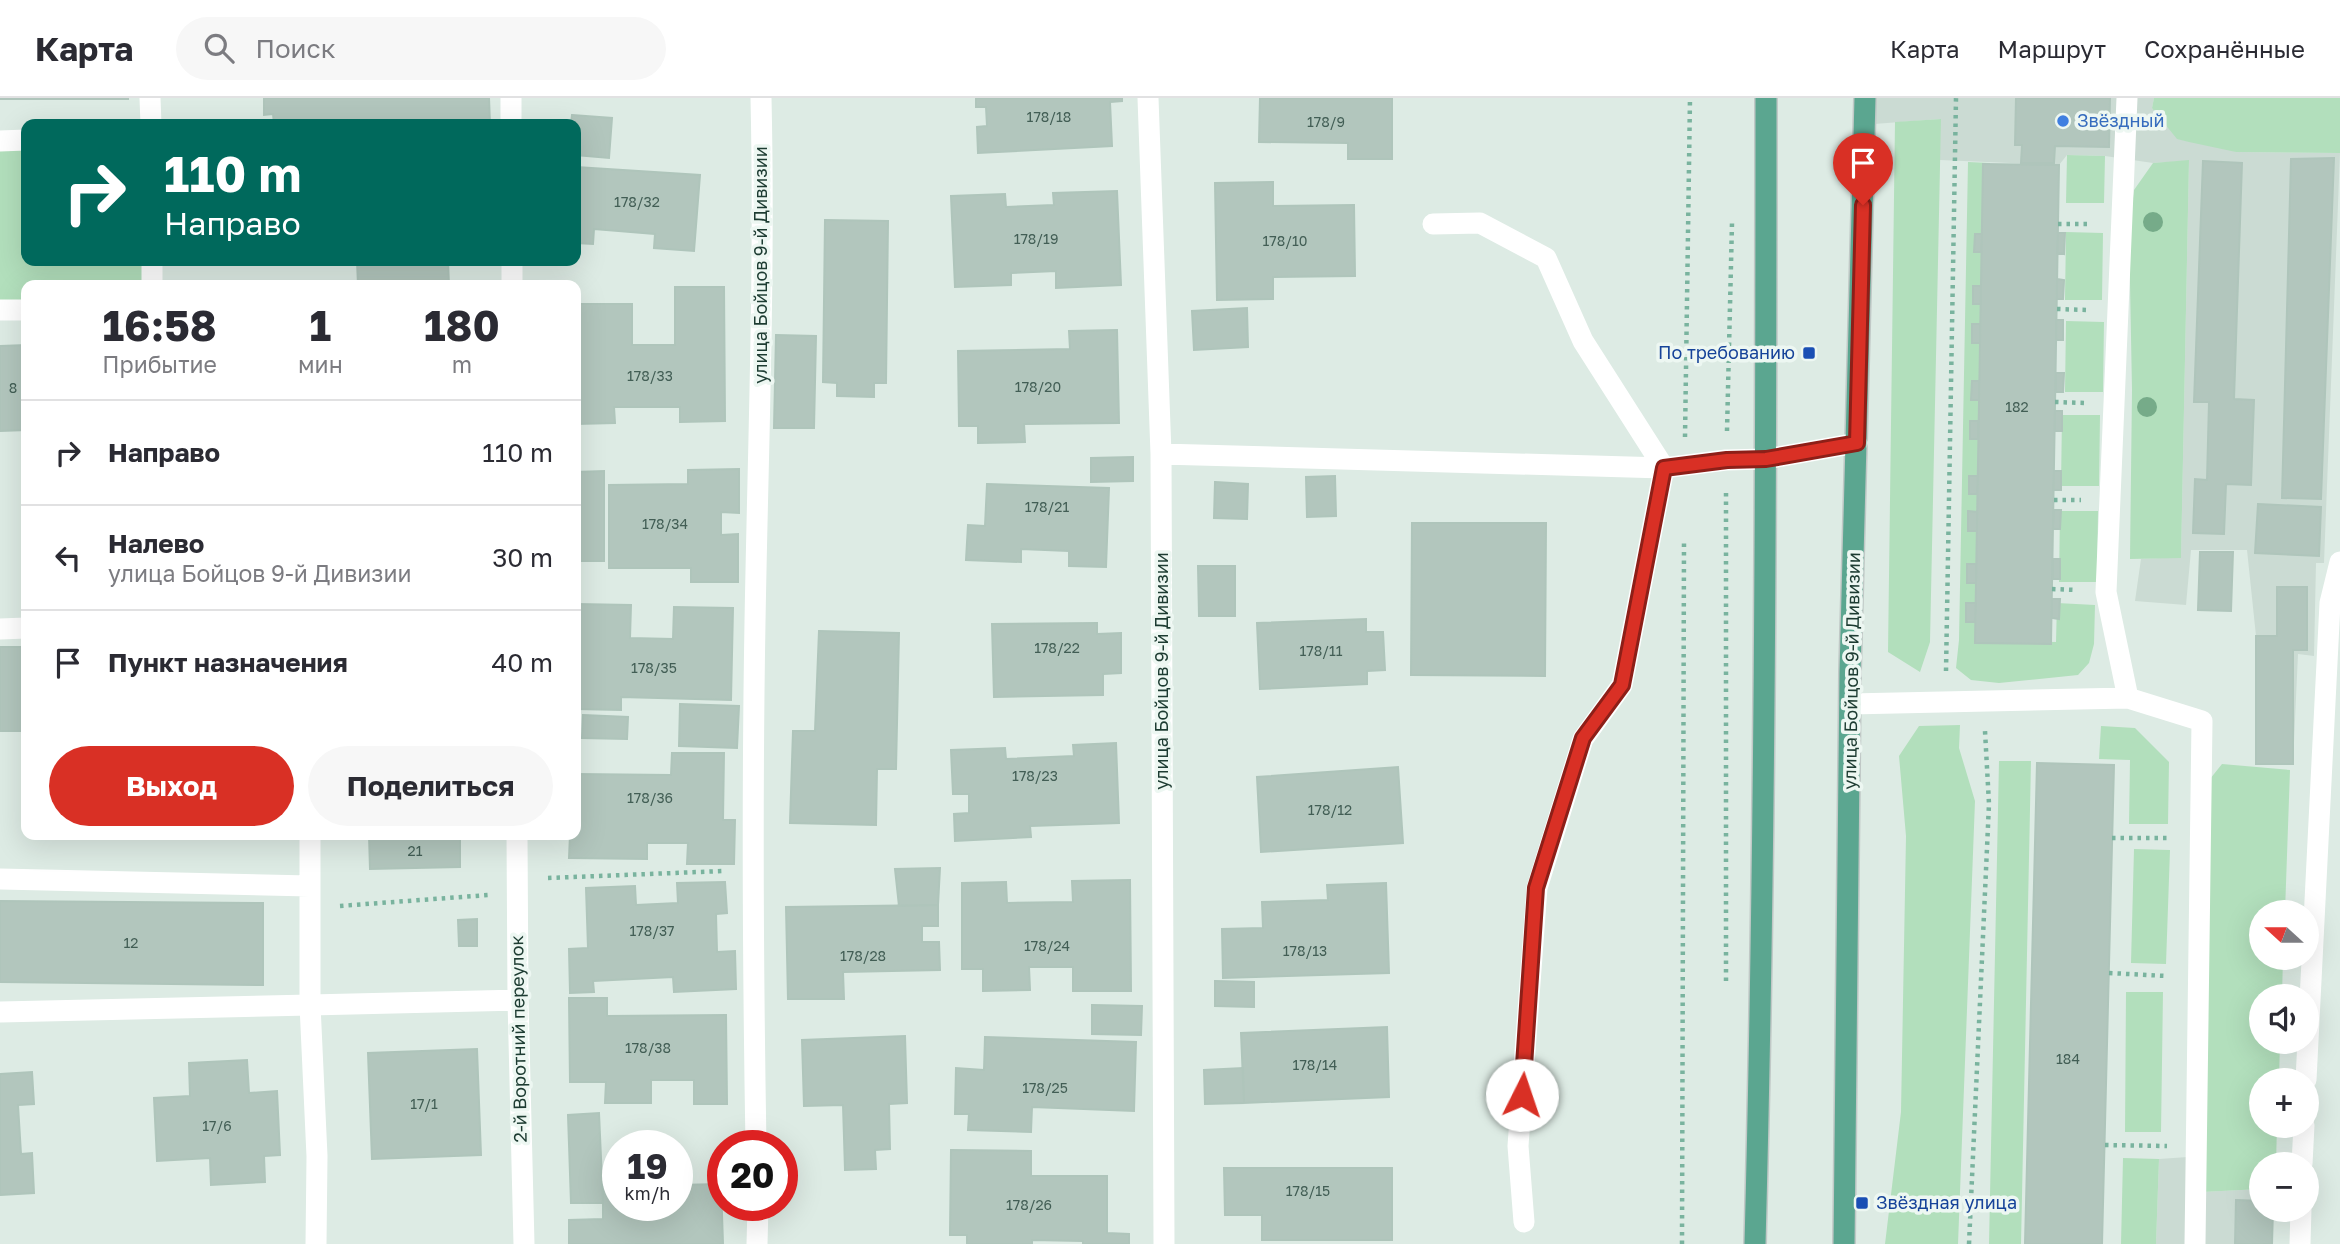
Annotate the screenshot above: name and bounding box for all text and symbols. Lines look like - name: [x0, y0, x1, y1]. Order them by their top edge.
- search box: [176, 17, 666, 80]
- text: Карта: [35, 29, 134, 68]
- icon: search: [200, 29, 238, 67]
- text: Поиск: [256, 33, 336, 64]
- text: Карта: [1890, 34, 1960, 63]
- text: Маршрут: [1998, 34, 2106, 63]
- text: Сохранённые: [2144, 34, 2305, 63]
- house number: 178/18: [1027, 108, 1071, 125]
- place label: Звёздный: [2077, 109, 2165, 131]
- house number: 178/9: [1307, 113, 1345, 130]
- marker: Звёздный: [2055, 113, 2071, 129]
- pin: [1833, 133, 1893, 205]
- text: 110 m: [164, 144, 301, 203]
- icon: arrive: [1844, 144, 1882, 182]
- street label: улица Бойцов 9-й Дивизии: [749, 146, 771, 384]
- icon: right: [49, 147, 140, 238]
- house number: 178/32: [614, 193, 660, 210]
- text: Направо: [164, 204, 301, 242]
- house number: 178/19: [1014, 230, 1058, 247]
- house number: 178/10: [1263, 232, 1307, 249]
- text: 16:58: [102, 300, 217, 350]
- text: 1: [310, 300, 331, 350]
- text: 180: [424, 300, 500, 350]
- place label: По требованию: [1658, 341, 1795, 363]
- marker: По требованию: [1801, 345, 1817, 361]
- text: Прибытие: [102, 350, 217, 378]
- text: мин: [298, 350, 343, 378]
- text: m: [452, 350, 472, 378]
- house number: 178/33: [627, 367, 673, 384]
- house number: 178/20: [1015, 378, 1061, 395]
- house number: 8: [9, 379, 17, 396]
- house number: 182: [2005, 398, 2029, 415]
- icon: right: [49, 434, 87, 472]
- text: Направо: [108, 437, 220, 468]
- text: 110 m: [482, 437, 553, 468]
- house number: 178/21: [1025, 498, 1069, 515]
- house number: 178/34: [642, 515, 688, 532]
- text: Налево: [108, 528, 204, 559]
- icon: left: [49, 539, 87, 577]
- text: 30 m: [492, 542, 553, 573]
- street label: улица Бойцов 9-й Дивизии: [1150, 552, 1172, 790]
- street label: улица Бойцов 9-й Дивизии: [1838, 552, 1864, 790]
- text: улица Бойцов 9-й Дивизии: [108, 559, 412, 587]
- house number: 178/22: [1034, 639, 1080, 656]
- house number: 178/11: [1299, 642, 1343, 659]
- icon: arrive: [49, 644, 87, 682]
- text: Пункт назначения: [108, 647, 348, 678]
- text: 40 m: [492, 647, 553, 678]
- house number: 178/35: [631, 659, 677, 676]
- button: Выход: [49, 746, 294, 826]
- button: Поделиться: [308, 746, 553, 826]
- house number: 178/23: [1012, 767, 1058, 784]
- house number: 178/36: [627, 789, 673, 806]
- house number: 178/12: [1308, 801, 1352, 818]
- house number: 21: [408, 842, 423, 859]
- north arrow: [2249, 900, 2319, 970]
- map controls: [2249, 900, 2319, 1222]
- house number: 178/37: [629, 922, 675, 939]
- house number: 12: [124, 934, 138, 951]
- street label: 2-й Воротний переулок: [505, 935, 531, 1143]
- house number: 178/24: [1024, 937, 1070, 954]
- house number: 178/13: [1283, 942, 1327, 959]
- house number: 178/28: [840, 947, 886, 964]
- button: sound: [2249, 984, 2319, 1054]
- house number: 178/38: [625, 1039, 671, 1056]
- house number: 184: [2056, 1050, 2080, 1067]
- house number: 178/14: [1293, 1056, 1337, 1073]
- position arrow: [1485, 1058, 1559, 1132]
- button: +: [2249, 1068, 2319, 1138]
- house number: 178/25: [1022, 1079, 1068, 1096]
- house number: 17/1: [410, 1095, 438, 1112]
- house number: 17/6: [202, 1117, 232, 1134]
- speed limit sign: 20: [707, 1130, 798, 1221]
- text: 19: [627, 1145, 668, 1187]
- button: −: [2249, 1152, 2319, 1222]
- text: km/h: [625, 1182, 670, 1204]
- house number: 178/15: [1286, 1182, 1330, 1199]
- place label: Звёздная улица: [1876, 1191, 2017, 1213]
- marker: Звёздная улица: [1854, 1195, 1870, 1211]
- house number: 178/26: [1006, 1196, 1052, 1213]

